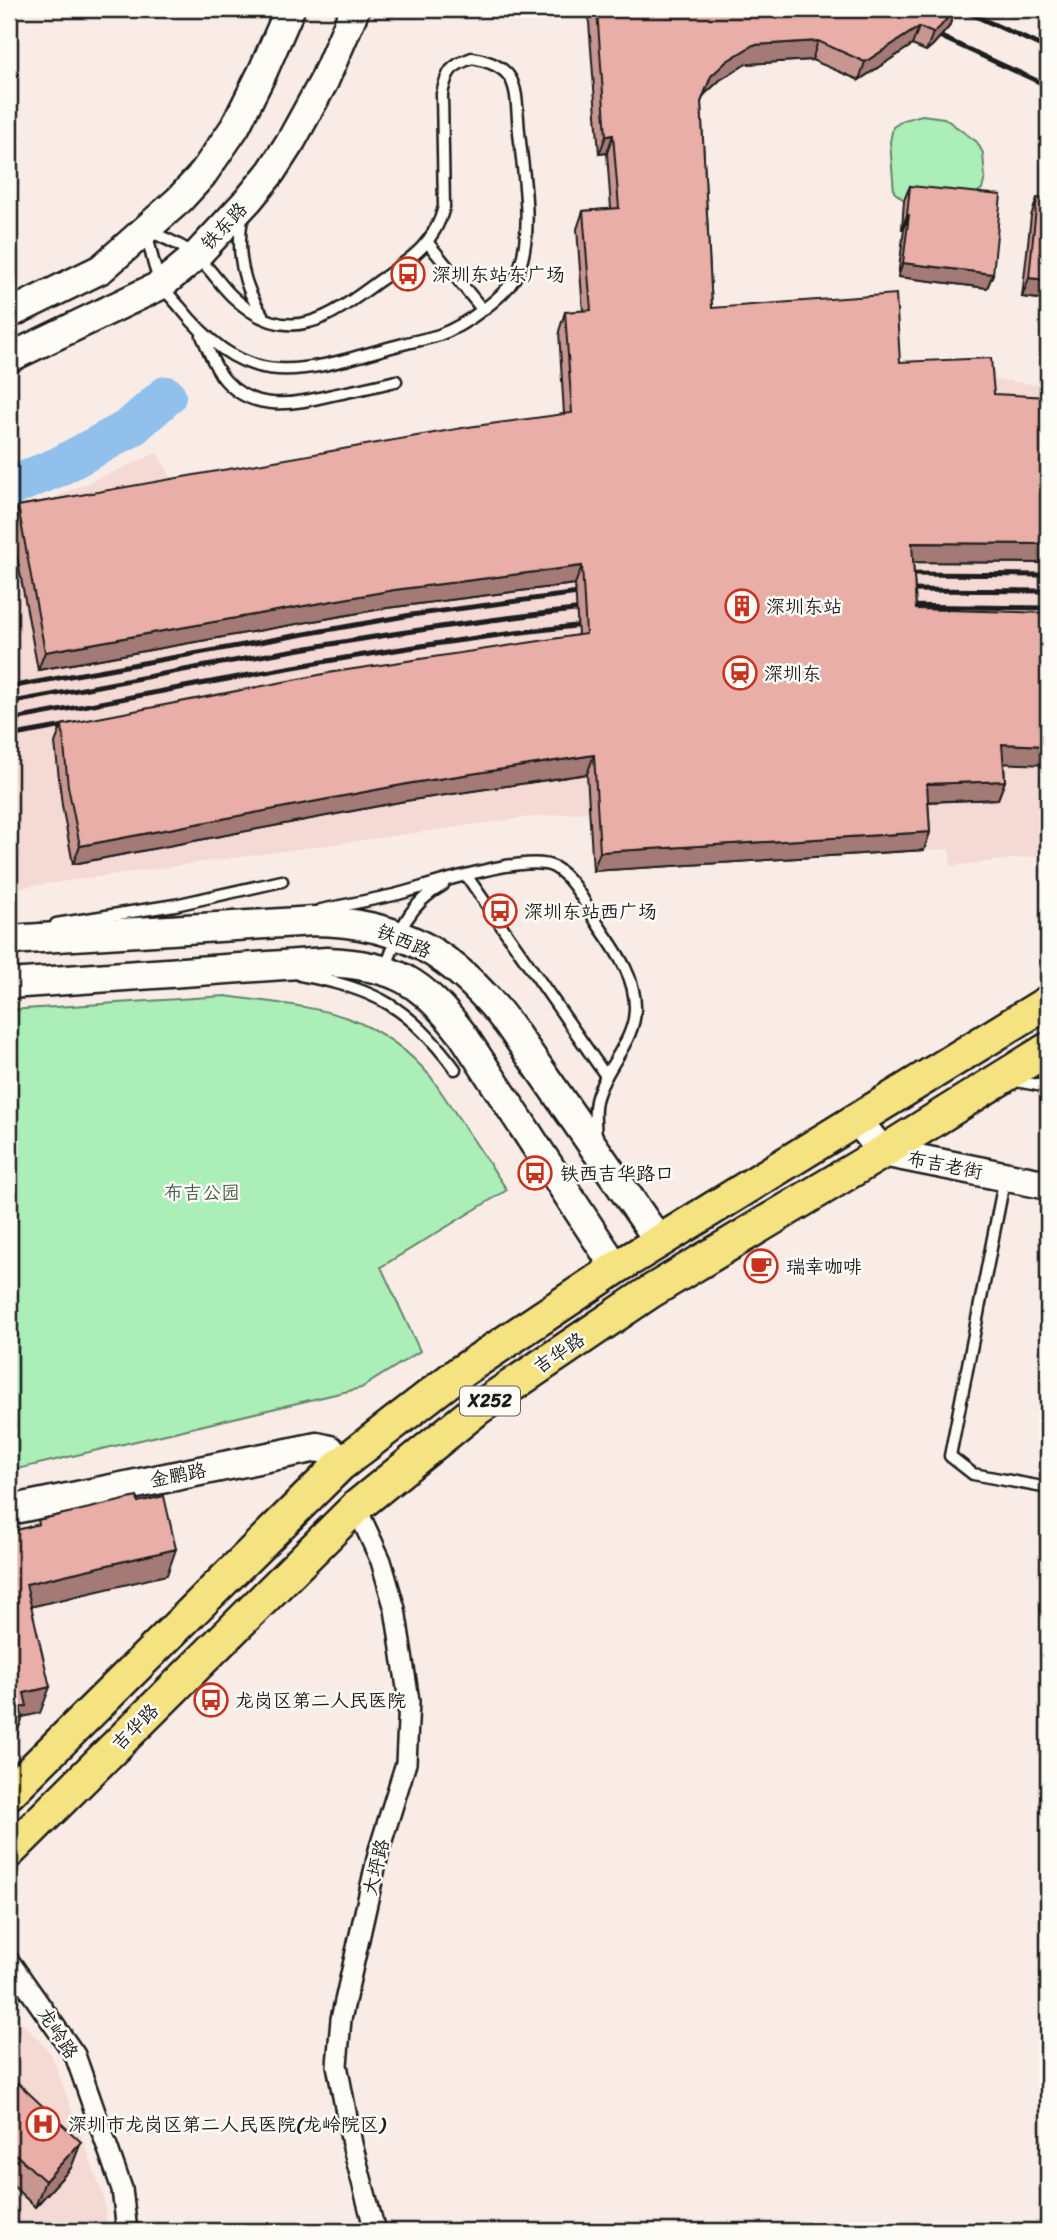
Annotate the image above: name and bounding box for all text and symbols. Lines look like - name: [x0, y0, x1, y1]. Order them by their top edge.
- street label: 铁东路: [192, 194, 256, 258]
- bus stop icon: 深圳东站东广场: [389, 255, 427, 293]
- place label: 深圳东站东广场: [432, 258, 565, 291]
- building icon: 深圳东站: [723, 587, 761, 625]
- place label: 深圳东站: [766, 590, 842, 623]
- station icon: 深圳东: [721, 654, 759, 692]
- place label: 深圳东: [764, 657, 821, 690]
- bus stop icon: 深圳东站西广场: [481, 892, 519, 930]
- place label: 深圳东站西广场: [524, 895, 657, 928]
- street label: 铁西路: [371, 915, 437, 967]
- street label: 布吉老街: [905, 1142, 985, 1188]
- bus stop icon: 铁西吉华路口: [516, 1154, 554, 1192]
- place label: 铁西吉华路口: [560, 1157, 674, 1190]
- park label: 布吉公园: [164, 1176, 240, 1209]
- cafe icon: 瑞幸咖啡: [742, 1247, 780, 1285]
- place label: 瑞幸咖啡: [786, 1250, 862, 1283]
- street label: 吉华路: [526, 1323, 592, 1383]
- road number: X252: [460, 1386, 520, 1416]
- street label: 金鹏路: [147, 1453, 209, 1497]
- bus stop icon: 龙岗区第二人民医院: [192, 1681, 230, 1719]
- place label: 龙岗区第二人民医院: [235, 1684, 406, 1717]
- street label: 吉华路: [103, 1695, 167, 1759]
- street label: 大坪路: [353, 1835, 399, 1899]
- street label: 龙岭路: [29, 2000, 87, 2066]
- hospital icon: 深圳市龙岗区第二人民医院(龙岭院区): [24, 2105, 62, 2143]
- place label: 深圳市龙岗区第二人民医院(龙岭院区): [68, 2108, 387, 2141]

